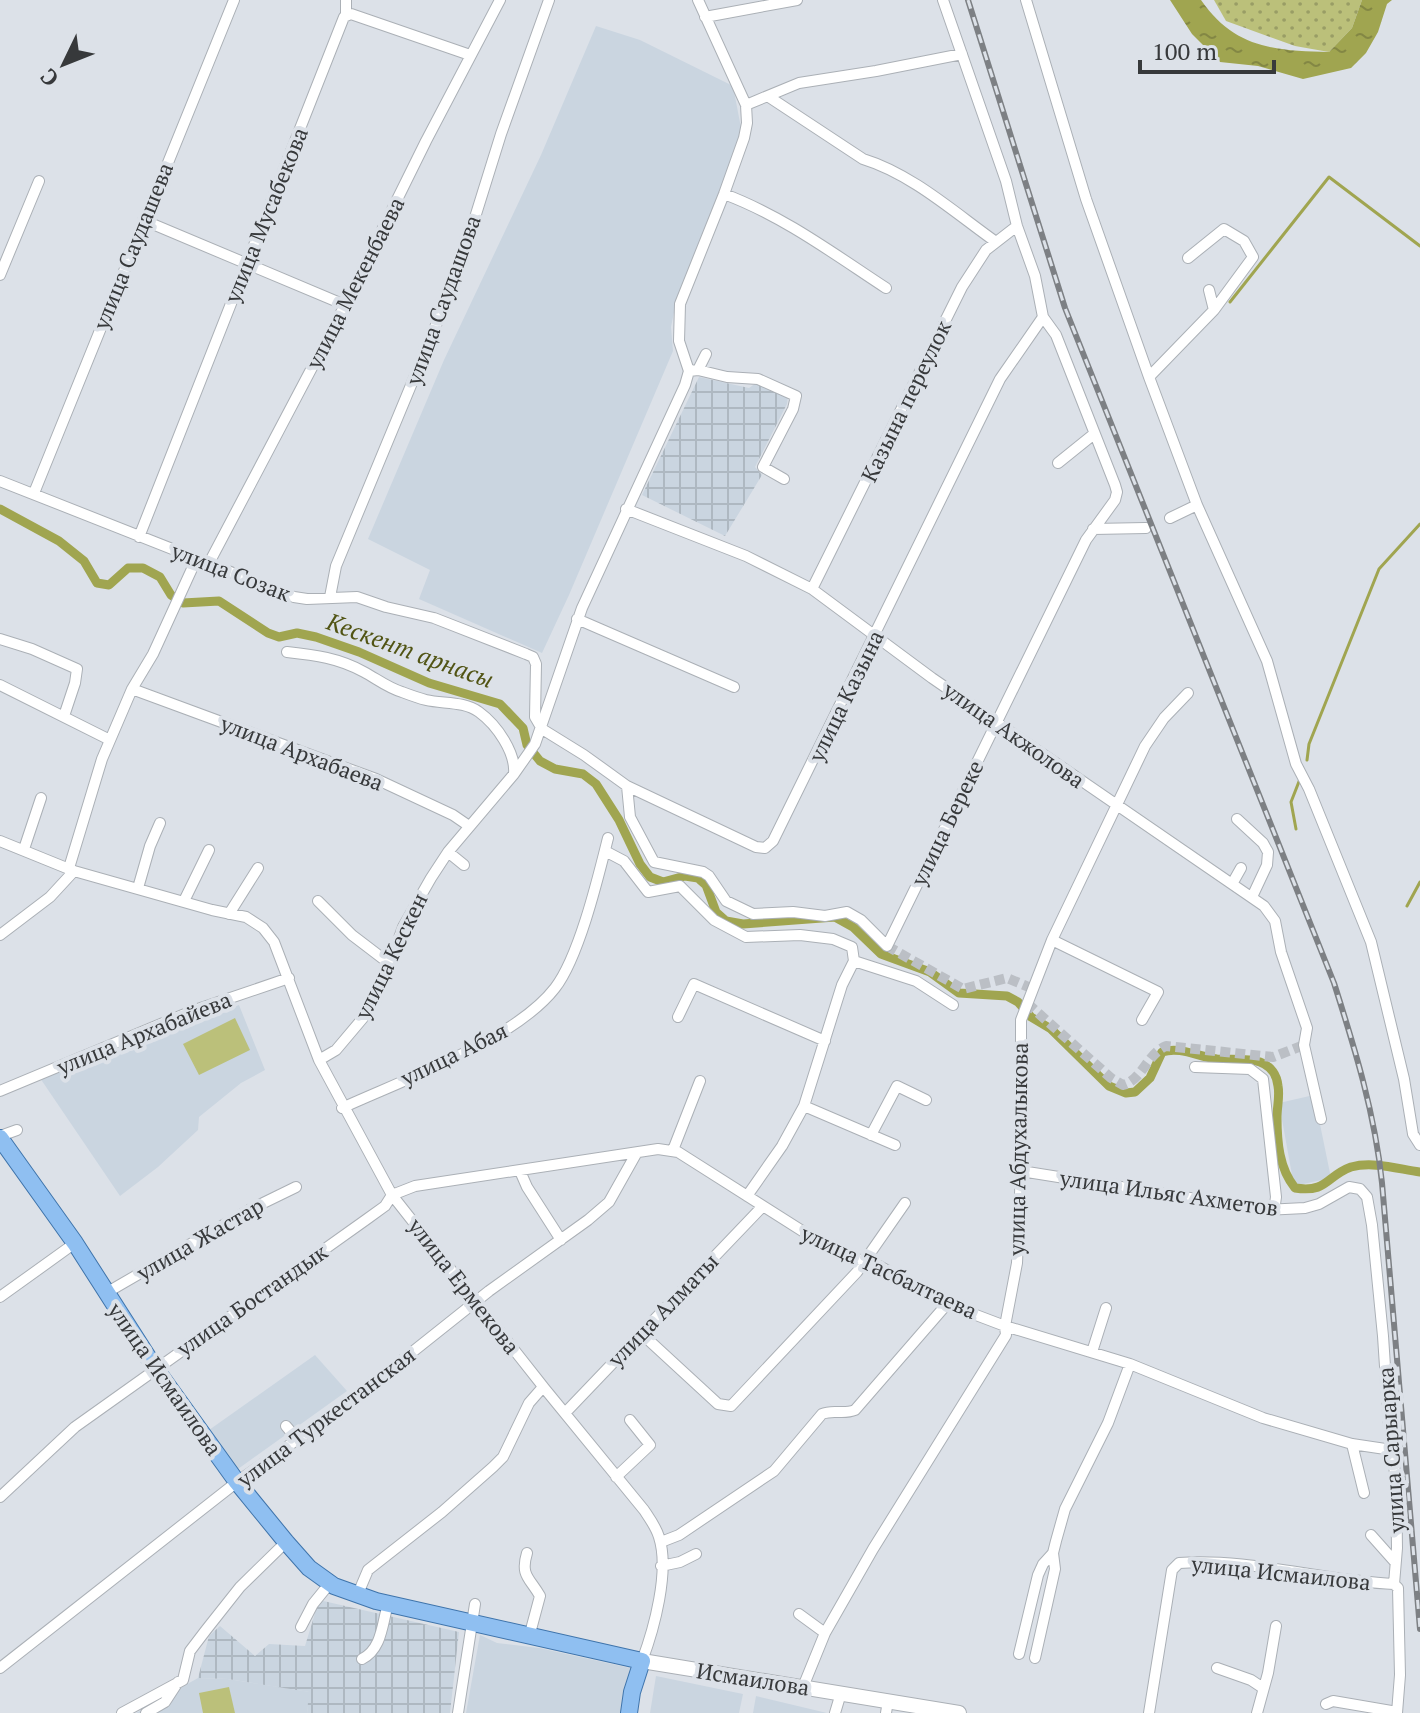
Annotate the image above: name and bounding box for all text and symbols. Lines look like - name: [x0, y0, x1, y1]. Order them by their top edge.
- north arrow: [24, 24, 104, 104]
- scale bar: [1140, 24, 1274, 74]
- text: 100 m: [1152, 35, 1217, 67]
- text: С: [34, 63, 65, 93]
- street label: улица Мусабекова: [217, 123, 314, 308]
- street label: улица Саудашева: [85, 158, 179, 335]
- street label: улица Мекенбаева: [298, 192, 410, 374]
- street label: улица Саудашова: [398, 211, 487, 390]
- street label: Казына переулок: [854, 315, 957, 486]
- street label: улица Созак: [167, 535, 295, 608]
- water label: Кескент арнасы: [322, 605, 498, 695]
- street label: улица Казына: [801, 625, 890, 767]
- street label: улица Акжолова: [937, 674, 1091, 794]
- street label: улица Архабаева: [216, 708, 388, 797]
- street label: улица Береке: [903, 755, 989, 891]
- street label: улица Кескен: [347, 888, 434, 1025]
- street label: улица Архабайева: [51, 984, 235, 1081]
- street label: улица Абая: [395, 1015, 512, 1092]
- street label: улица Абдухалыкова: [1001, 1042, 1034, 1257]
- street label: улица Ильяс Ахметов: [1057, 1163, 1280, 1222]
- street label: улица Жастар: [130, 1190, 269, 1287]
- street label: улица Ермекова: [402, 1211, 527, 1360]
- street label: улица Тасбалтаева: [796, 1218, 982, 1325]
- street label: улица Бостандык: [170, 1237, 333, 1363]
- street label: улица Алматы: [600, 1247, 724, 1373]
- street label: улица Исмаилова: [101, 1296, 229, 1461]
- street label: улица Туркестанская: [230, 1340, 421, 1494]
- street label: улица Сарыарка: [1370, 1366, 1411, 1535]
- street label: улица Исмаилова: [1189, 1549, 1372, 1596]
- street label: Исмаилова: [694, 1655, 812, 1702]

